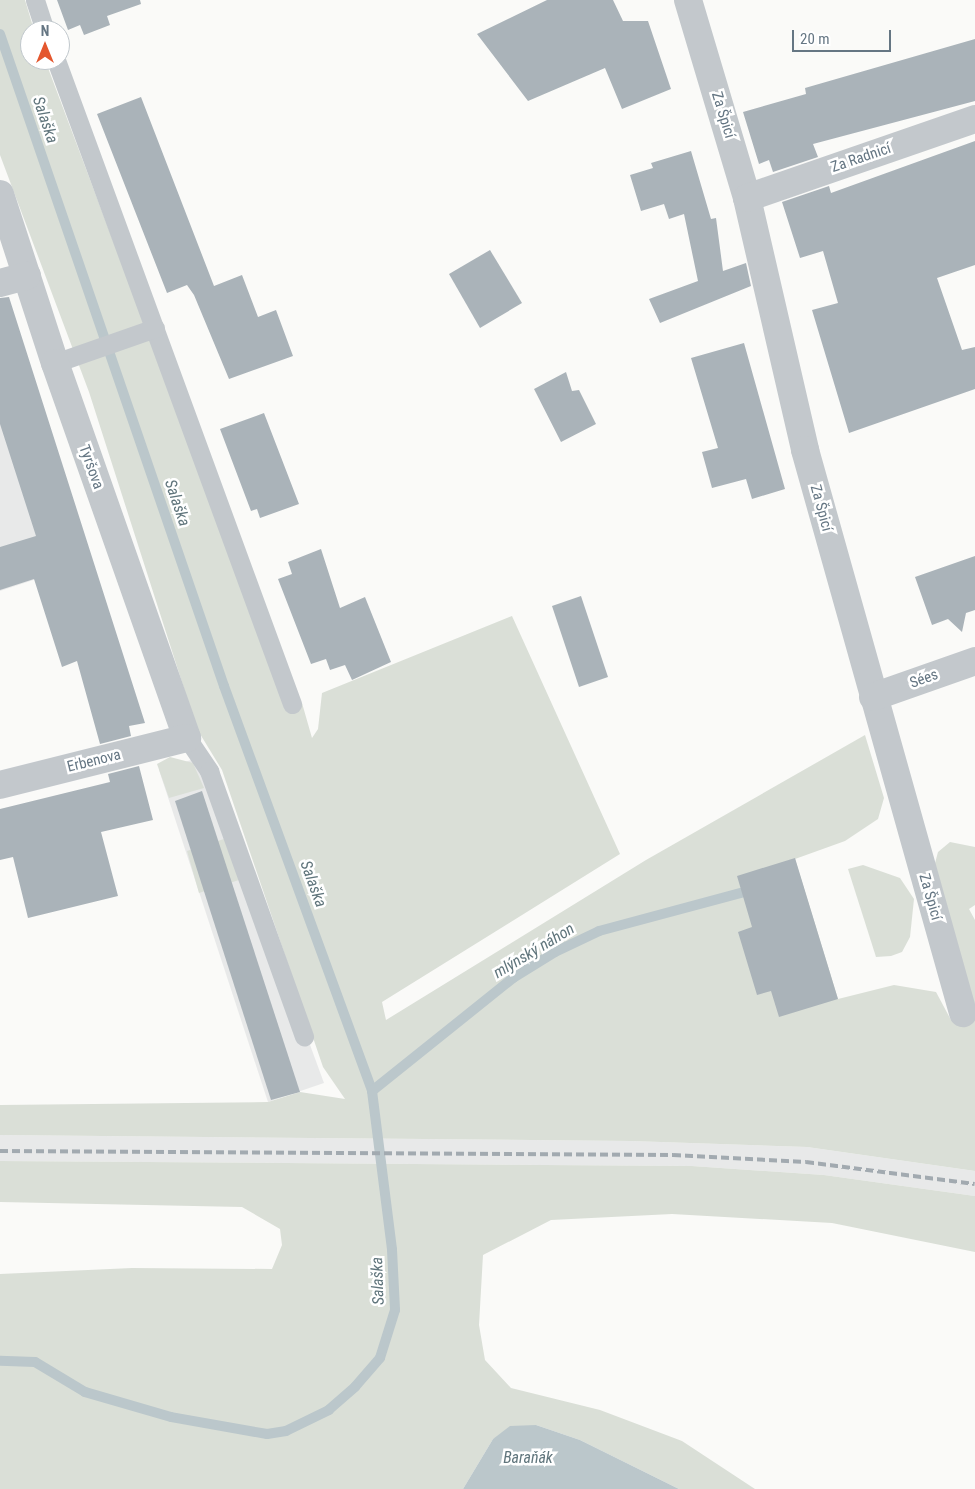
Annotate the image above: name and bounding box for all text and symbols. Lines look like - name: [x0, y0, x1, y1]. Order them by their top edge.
- north arrow: [20, 20, 70, 70]
- scale bar: [795, 20, 894, 52]
- text: N: [41, 23, 49, 39]
- text: 20 m: [800, 30, 830, 48]
- street label: Za Špicí: [707, 90, 739, 140]
- water label: Salaška: [28, 94, 62, 146]
- street label: Za Radnicí: [829, 139, 893, 177]
- street label: Tyršova: [75, 442, 107, 492]
- water label: Salaška: [160, 477, 194, 529]
- street label: Za Špicí: [806, 483, 836, 533]
- street label: Sées: [907, 666, 941, 692]
- street label: Erbenova: [65, 746, 123, 776]
- water label: Salaška: [296, 858, 330, 910]
- street label: Za Špicí: [915, 872, 945, 922]
- water label: mlýnský náhon: [490, 919, 578, 983]
- water label: Salaška: [368, 1257, 388, 1305]
- water label: Baraňák: [503, 1448, 553, 1468]

